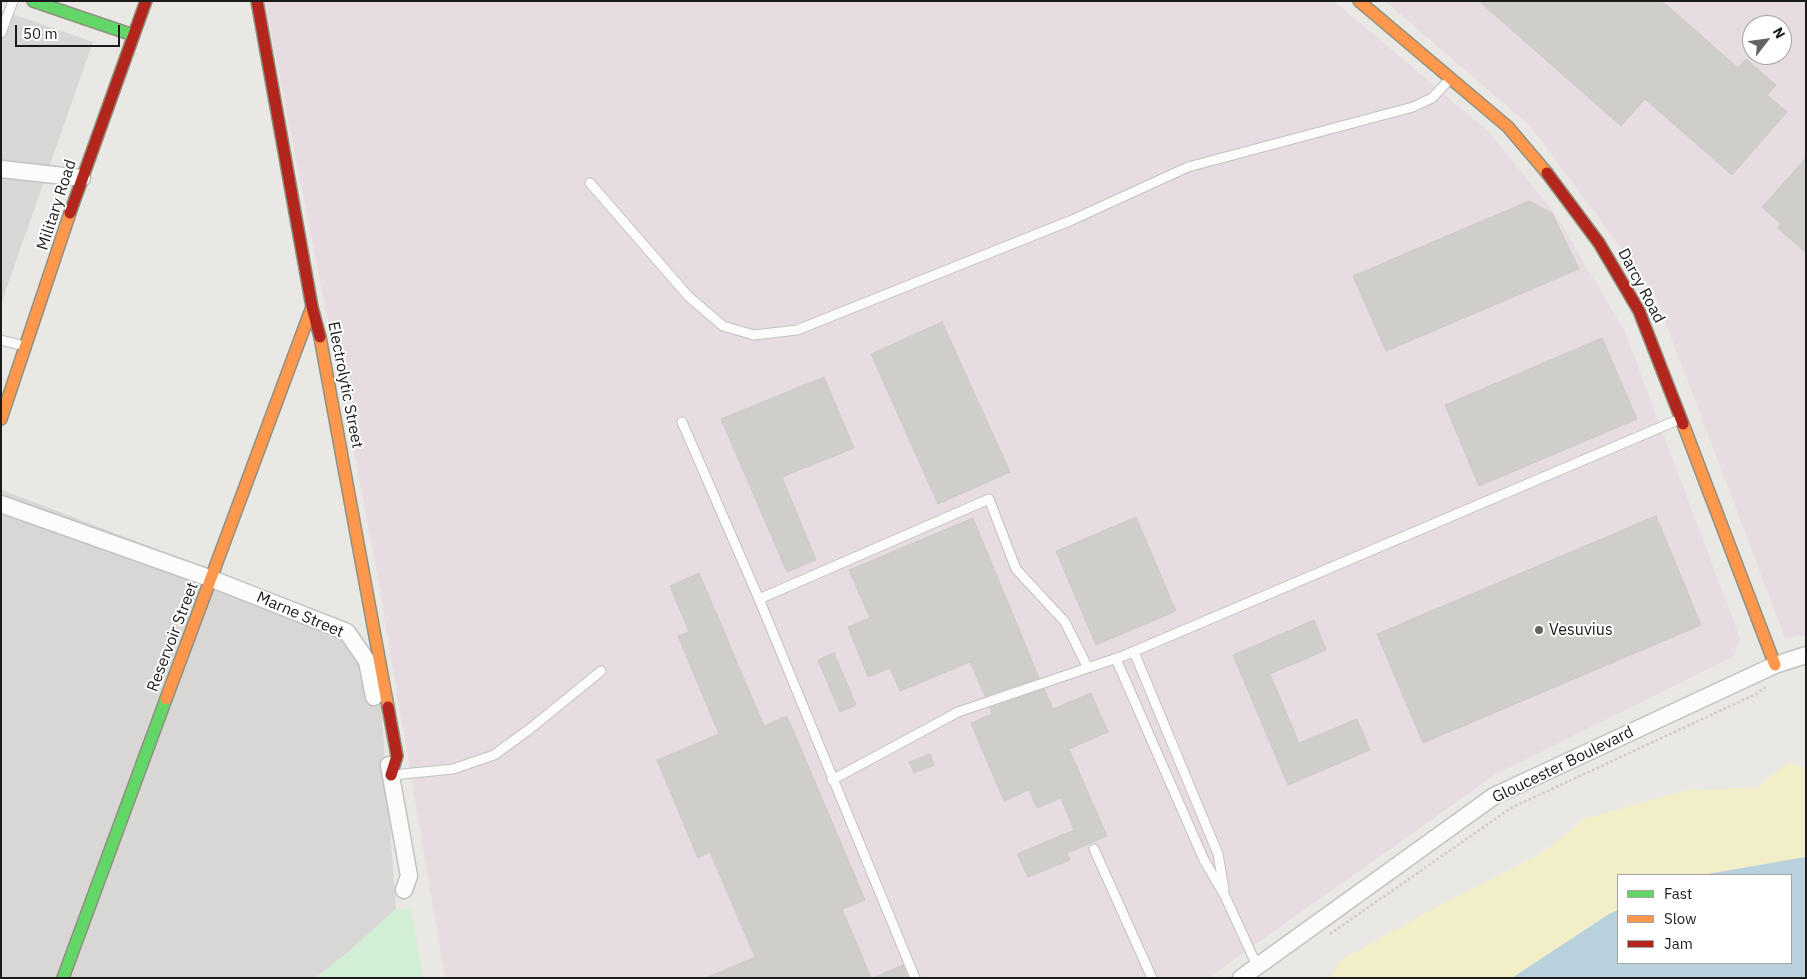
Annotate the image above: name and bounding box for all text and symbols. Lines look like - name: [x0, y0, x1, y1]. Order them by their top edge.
- scale bar: [18, 15, 122, 47]
- north arrow: [1742, 15, 1792, 65]
- text: 50 m: [23, 24, 58, 43]
- text: N: [1769, 24, 1789, 42]
- street label: Military Road: [33, 157, 81, 253]
- street label: Darcy Road: [1613, 245, 1669, 327]
- street label: Electrolytic Street: [323, 320, 367, 450]
- street label: Reservoir Street: [143, 580, 203, 694]
- street label: Marne Street: [253, 588, 347, 642]
- place label: Vesuvius: [1549, 620, 1613, 640]
- marker: Vesuvius: [1533, 624, 1545, 636]
- street label: Gloucester Boulevard: [1489, 722, 1637, 808]
- legend: [1617, 874, 1792, 964]
- text: Fast: [1664, 884, 1692, 903]
- text: Slow: [1664, 909, 1697, 928]
- text: Jam: [1664, 934, 1693, 953]

